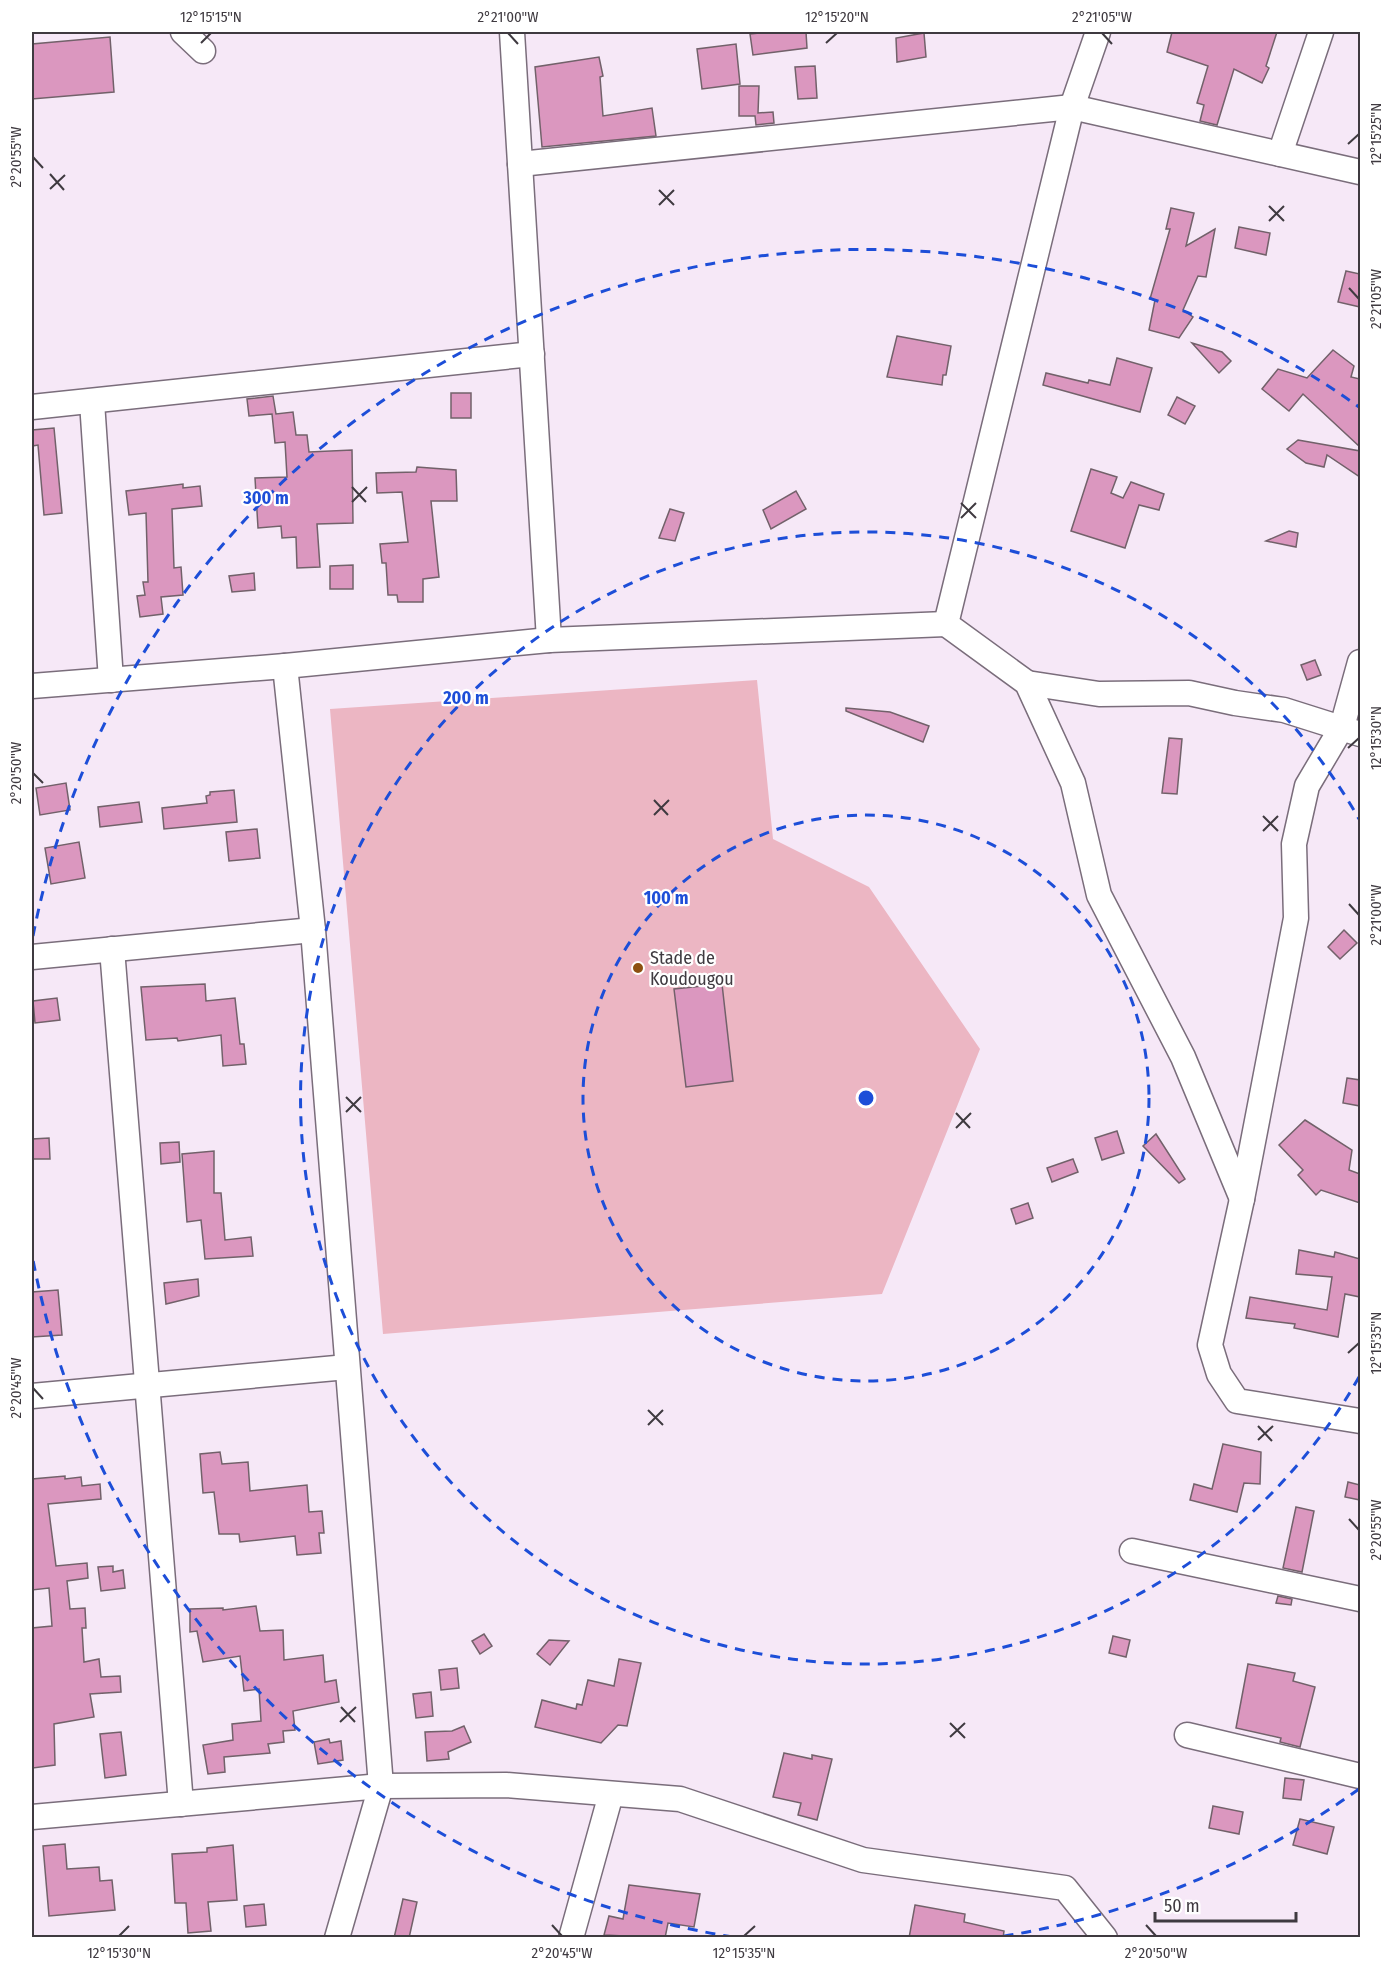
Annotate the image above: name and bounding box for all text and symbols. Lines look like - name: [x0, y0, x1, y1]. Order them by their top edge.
- text: 12°15'15"N: [180, 8, 242, 26]
- text: 2°21'00"W: [477, 8, 539, 26]
- text: 12°15'20"N: [805, 8, 869, 26]
- text: 2°21'05"W: [1072, 8, 1132, 26]
- text: 12°15'25"N: [1367, 103, 1385, 165]
- text: 2°20'55"W: [7, 126, 25, 188]
- text: 2°21'05"W: [1367, 269, 1385, 329]
- text: 300 m: [242, 487, 289, 509]
- text: 200 m: [442, 687, 489, 709]
- text: 12°15'30"N: [1367, 706, 1385, 770]
- text: 2°20'50"W: [7, 742, 25, 804]
- text: 2°21'00"W: [1367, 884, 1385, 946]
- text: 100 m: [644, 887, 688, 909]
- place label: Stade de Koudougou: [650, 947, 734, 990]
- marker: Stade de Koudougou: [631, 961, 645, 975]
- centre of rings: [856, 1088, 876, 1108]
- text: 12°15'35"N: [1367, 1312, 1385, 1374]
- text: 2°20'45"W: [7, 1358, 25, 1418]
- text: 2°20'55"W: [1367, 1499, 1385, 1561]
- scale bar: [1155, 1885, 1296, 1923]
- text: 50 m: [1164, 1895, 1200, 1917]
- text: 12°15'30"N: [87, 1944, 151, 1962]
- text: 2°20'45"W: [532, 1944, 592, 1962]
- text: 12°15'35"N: [713, 1944, 775, 1962]
- text: 2°20'50"W: [1125, 1944, 1187, 1962]

